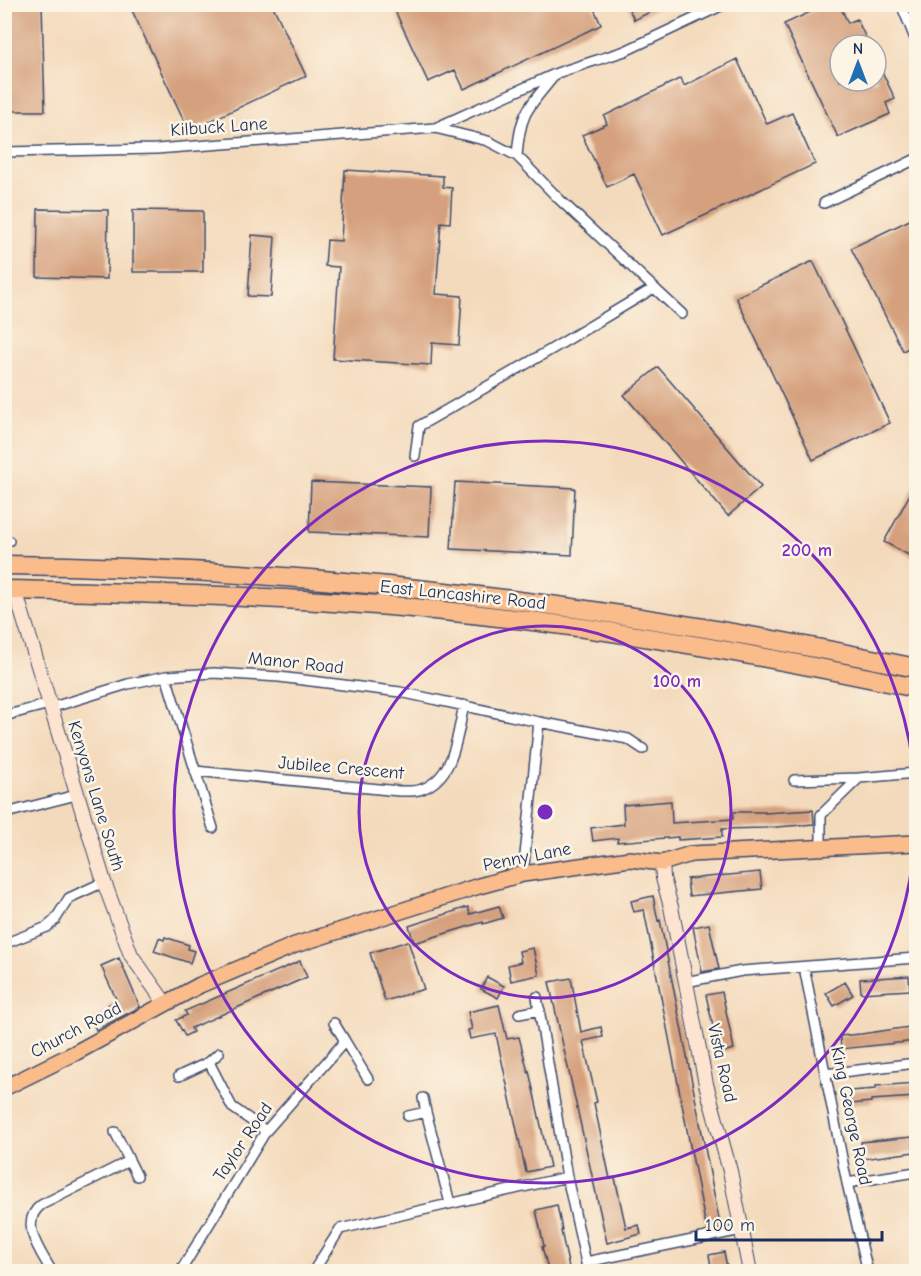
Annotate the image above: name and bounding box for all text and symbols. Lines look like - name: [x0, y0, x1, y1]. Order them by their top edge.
- north arrow: [828, 33, 888, 93]
- text: N: [853, 40, 863, 58]
- street label: Kilbuck Lane: [170, 113, 268, 141]
- text: 200 m: [782, 540, 832, 561]
- street label: East Lancashire Road: [379, 576, 547, 614]
- street label: Manor Road: [247, 648, 345, 678]
- text: 100 m: [653, 671, 701, 692]
- street label: Kenyons Lane South: [63, 718, 129, 874]
- street label: Jubilee Crescent: [277, 752, 406, 784]
- centre of rings: [535, 802, 555, 822]
- street label: Penny Lane: [481, 838, 573, 876]
- street label: Church Road: [27, 997, 125, 1063]
- street label: Vista Road: [703, 1022, 741, 1104]
- street label: King George Road: [826, 1045, 876, 1187]
- street label: Taylor Road: [209, 1099, 277, 1185]
- scale bar: [696, 1204, 882, 1242]
- text: 100 m: [705, 1215, 755, 1236]

